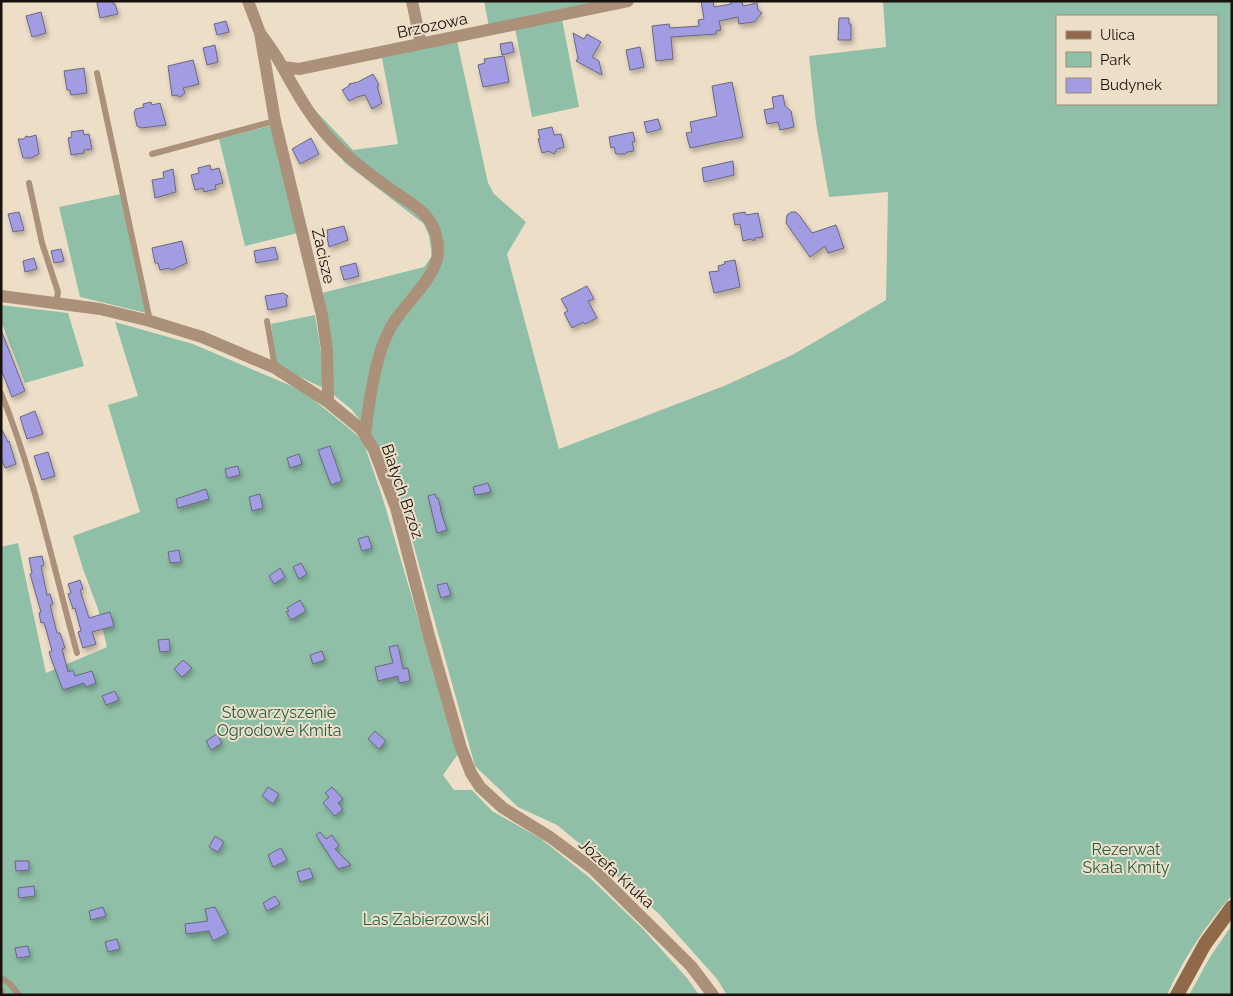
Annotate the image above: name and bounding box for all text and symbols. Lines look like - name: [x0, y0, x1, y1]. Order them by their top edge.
- street label: Brzozowa: [395, 9, 469, 42]
- legend: [1056, 15, 1218, 105]
- text: Ulica: [1100, 26, 1135, 44]
- text: Park: [1100, 51, 1131, 69]
- text: Budynek: [1100, 76, 1162, 94]
- street label: Zacisze: [308, 227, 339, 285]
- street label: Białych Brzóz: [377, 441, 428, 541]
- park label: Stowarzyszenie Ogrodowe Kmita: [217, 703, 341, 740]
- street label: Józefa Kruka: [575, 835, 658, 912]
- park label: Rezerwat Skała Kmity: [1083, 840, 1170, 877]
- park label: Las Zabierzowski: [363, 910, 489, 929]

